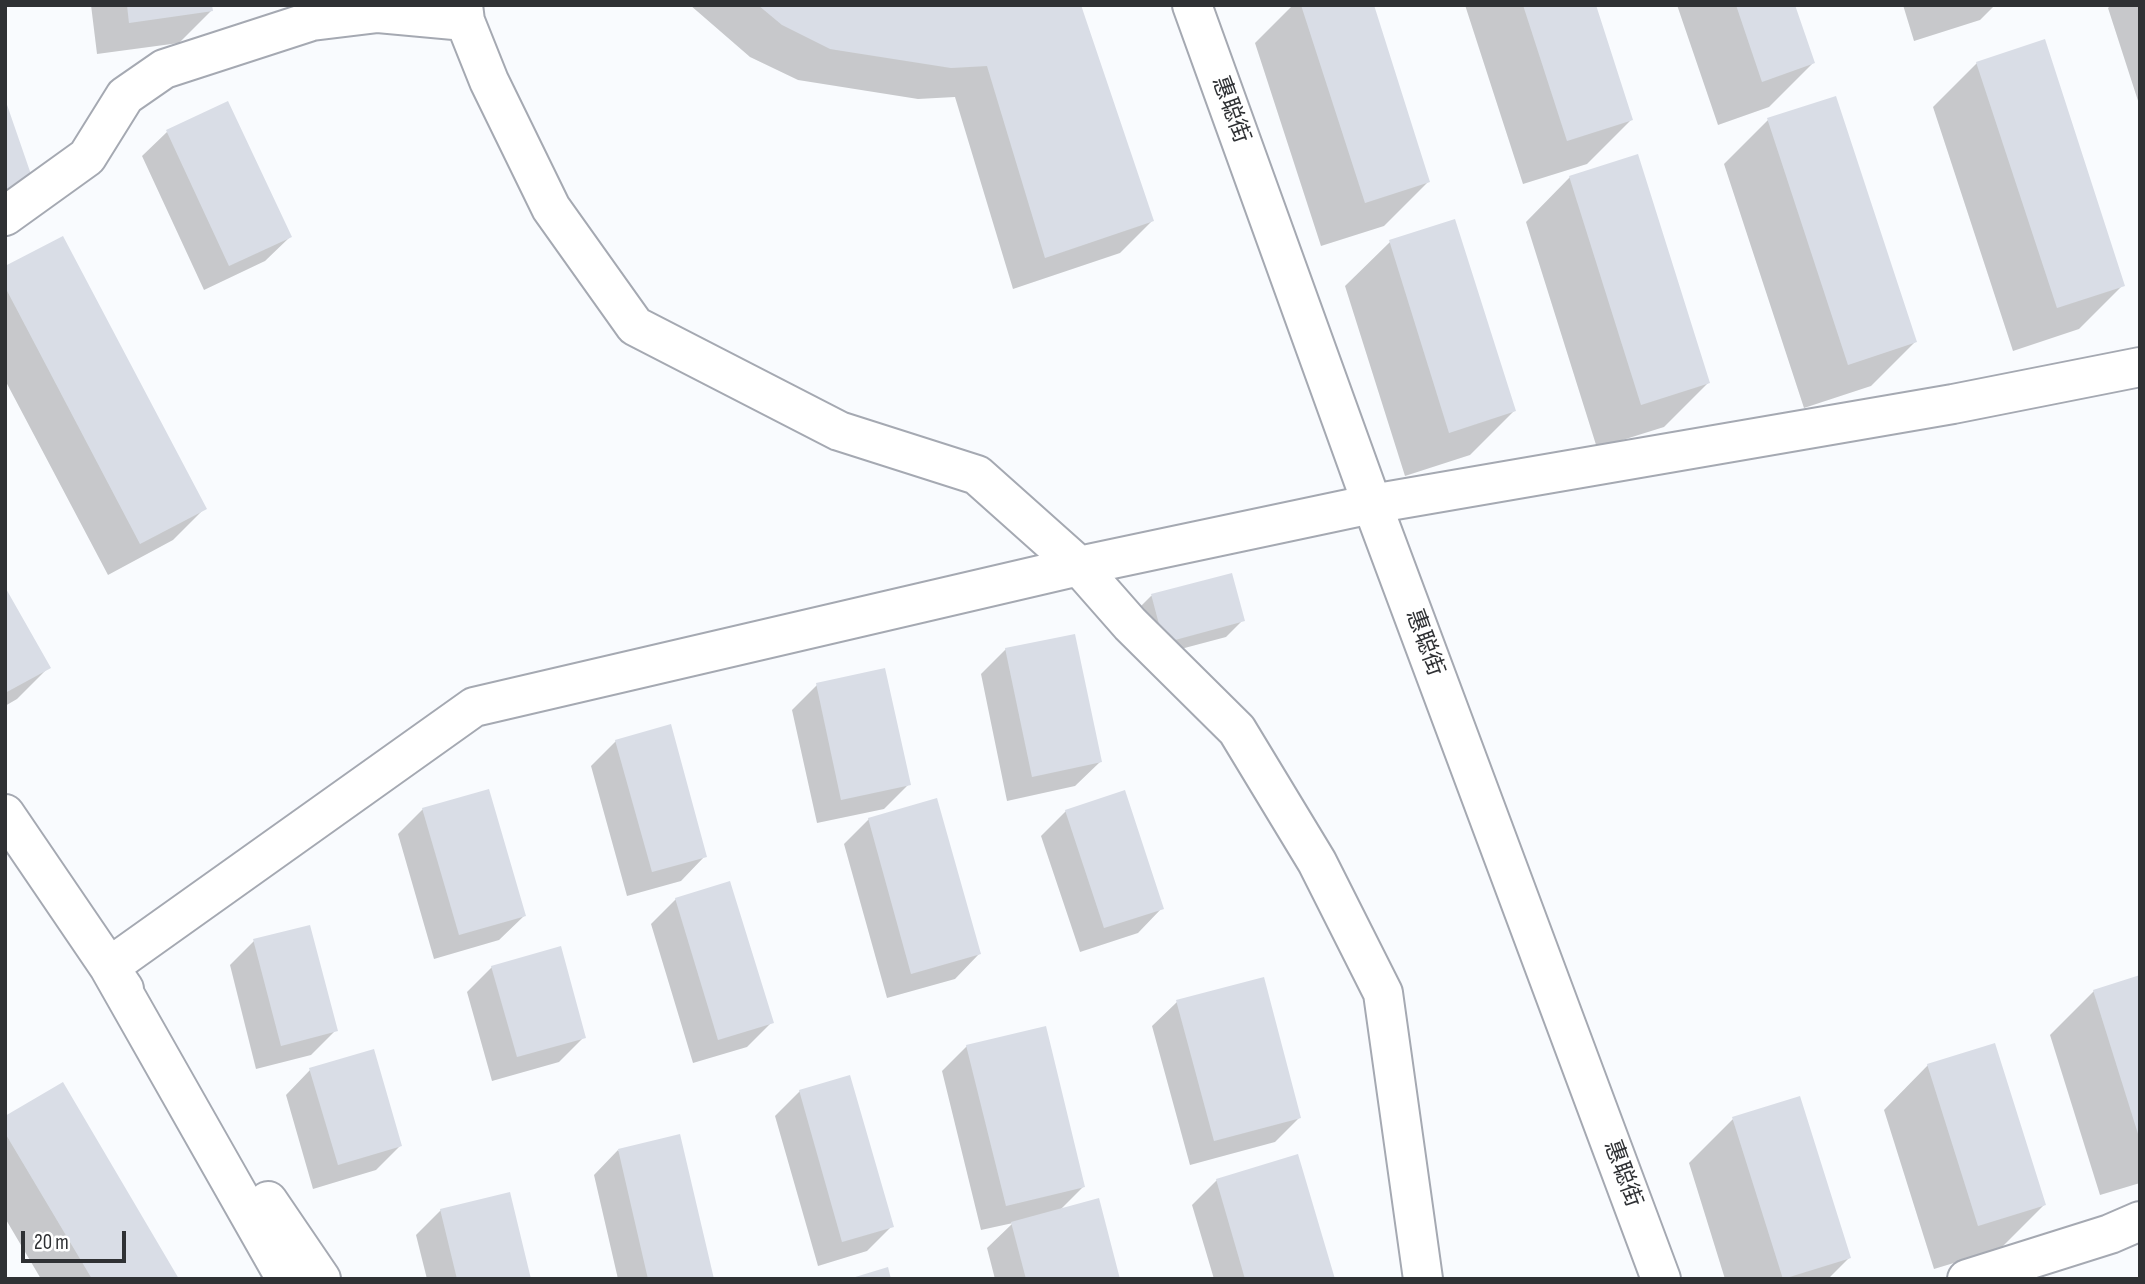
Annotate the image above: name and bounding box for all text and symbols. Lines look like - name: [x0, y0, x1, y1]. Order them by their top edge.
- street label: 惠聪街: [1205, 73, 1255, 147]
- street label: 惠聪街: [1399, 606, 1449, 680]
- street label: 惠聪街: [1597, 1137, 1647, 1211]
- scale bar: [24, 1218, 130, 1262]
- text: 20 m: [34, 1230, 69, 1255]

